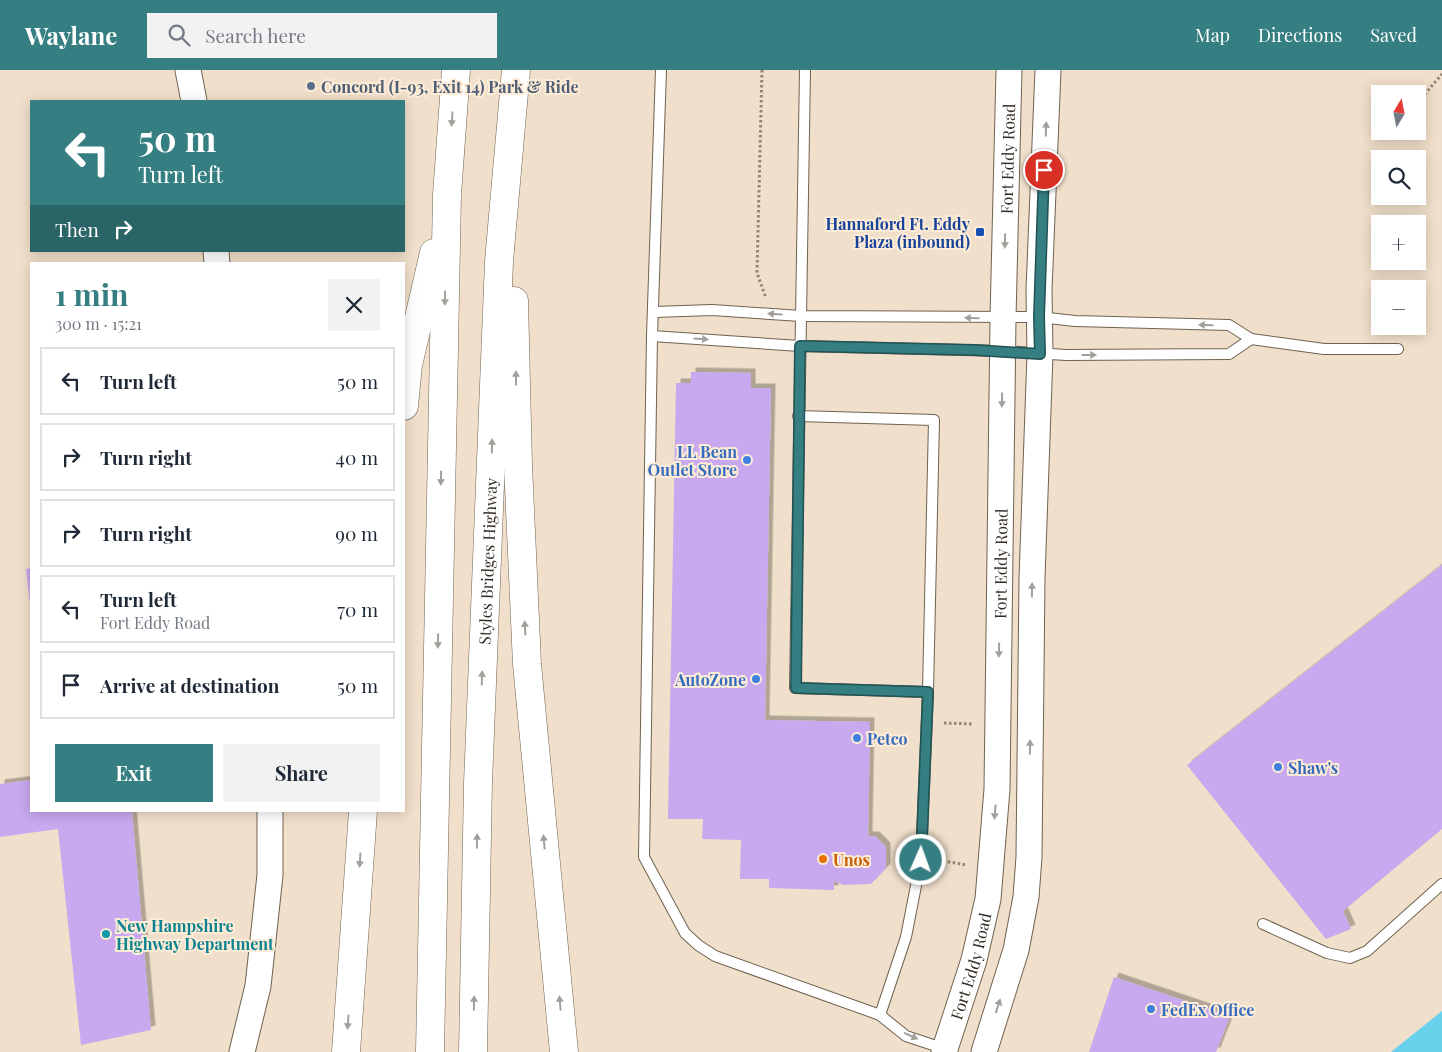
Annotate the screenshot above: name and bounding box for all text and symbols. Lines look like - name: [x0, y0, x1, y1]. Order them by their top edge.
- search box: [147, 13, 497, 58]
- text: Waylane: [25, 19, 117, 51]
- icon: search: [165, 21, 193, 49]
- text: Search here: [205, 22, 306, 48]
- text: Map: [1195, 23, 1230, 47]
- text: Directions: [1258, 23, 1342, 47]
- text: Saved: [1370, 23, 1417, 47]
- place label: Concord (I-93, Exit 14) Park & Ride: [321, 76, 579, 97]
- marker: Concord (I-93, Exit 14) Park & Ride: [305, 80, 317, 92]
- north arrow: [1371, 85, 1426, 140]
- map controls: [1371, 85, 1426, 335]
- street label: Fort Eddy Road: [995, 103, 1019, 214]
- one-way arrow: [448, 111, 456, 127]
- text: 50 m: [138, 114, 216, 161]
- icon: left: [55, 120, 120, 185]
- one-way arrow: [1042, 120, 1050, 136]
- pin: [1023, 149, 1065, 191]
- button: search: [1371, 150, 1426, 205]
- icon: arrive: [1030, 156, 1058, 184]
- text: Turn left: [138, 159, 223, 189]
- place label: Hannaford Ft. Eddy Plaza (inbound): [825, 213, 971, 252]
- icon: right: [109, 215, 137, 243]
- button: +: [1371, 215, 1426, 270]
- text: Then: [55, 216, 99, 242]
- marker: Hannaford Ft. Eddy Plaza (inbound): [974, 226, 986, 238]
- one-way arrow: [1001, 233, 1009, 249]
- text: 1 min: [55, 274, 129, 314]
- button: close: [328, 279, 380, 331]
- button: −: [1371, 280, 1426, 335]
- one-way arrow: [440, 291, 448, 307]
- one-way arrow: [767, 310, 783, 318]
- text: 300 m · 15:21: [55, 313, 142, 334]
- one-way arrow: [964, 314, 980, 322]
- one-way arrow: [1198, 321, 1214, 329]
- one-way arrow: [693, 335, 709, 343]
- one-way arrow: [1081, 351, 1097, 359]
- icon: left: [57, 367, 85, 395]
- text: Turn left: [100, 368, 177, 394]
- text: 50 m: [337, 368, 378, 394]
- one-way arrow: [512, 370, 520, 386]
- one-way arrow: [998, 392, 1006, 408]
- one-way arrow: [488, 438, 496, 454]
- place label: LL Bean Outlet Store: [648, 441, 737, 480]
- icon: right: [57, 443, 85, 471]
- text: Turn right: [100, 444, 192, 470]
- text: 40 m: [336, 444, 378, 470]
- marker: LL Bean Outlet Store: [741, 454, 753, 466]
- one-way arrow: [437, 471, 445, 487]
- street label: Styles Bridges Highway: [473, 477, 501, 645]
- street label: Fort Eddy Road: [989, 508, 1011, 619]
- icon: right: [57, 519, 85, 547]
- text: Turn right: [100, 520, 192, 546]
- text: 90 m: [335, 520, 378, 546]
- one-way arrow: [1028, 582, 1036, 598]
- text: Turn left: [100, 586, 177, 612]
- icon: left: [57, 595, 85, 623]
- text: 70 m: [337, 596, 378, 622]
- text: Fort Eddy Road: [100, 612, 210, 633]
- one-way arrow: [521, 619, 529, 635]
- one-way arrow: [434, 633, 442, 649]
- one-way arrow: [995, 642, 1003, 658]
- place label: AutoZone: [674, 669, 746, 690]
- one-way arrow: [478, 670, 486, 686]
- icon: arrive: [57, 671, 85, 699]
- text: Arrive at destination: [100, 672, 280, 698]
- text: 50 m: [337, 672, 378, 698]
- marker: AutoZone: [750, 673, 762, 685]
- place label: Petco: [867, 728, 908, 749]
- marker: Petco: [851, 732, 863, 744]
- one-way arrow: [1026, 739, 1034, 755]
- button: Exit: [55, 744, 213, 802]
- button: Share: [223, 744, 380, 802]
- place label: Shaw's: [1288, 757, 1338, 778]
- marker: Shaw's: [1272, 761, 1284, 773]
- one-way arrow: [991, 804, 999, 820]
- one-way arrow: [473, 833, 481, 849]
- one-way arrow: [540, 833, 548, 849]
- position arrow: [894, 833, 946, 885]
- place label: Unos: [833, 849, 870, 870]
- one-way arrow: [356, 852, 364, 868]
- marker: Unos: [817, 853, 829, 865]
- street label: Fort Eddy Road: [945, 910, 995, 1022]
- place label: New Hampshire Highway Department: [116, 915, 274, 954]
- marker: New Hampshire Highway Department: [100, 928, 112, 940]
- one-way arrow: [470, 995, 478, 1011]
- one-way arrow: [556, 995, 564, 1011]
- one-way arrow: [995, 998, 1003, 1013]
- place label: FedEx Office: [1161, 999, 1254, 1020]
- marker: FedEx Office: [1145, 1003, 1157, 1015]
- one-way arrow: [344, 1014, 352, 1030]
- one-way arrow: [904, 1033, 918, 1041]

